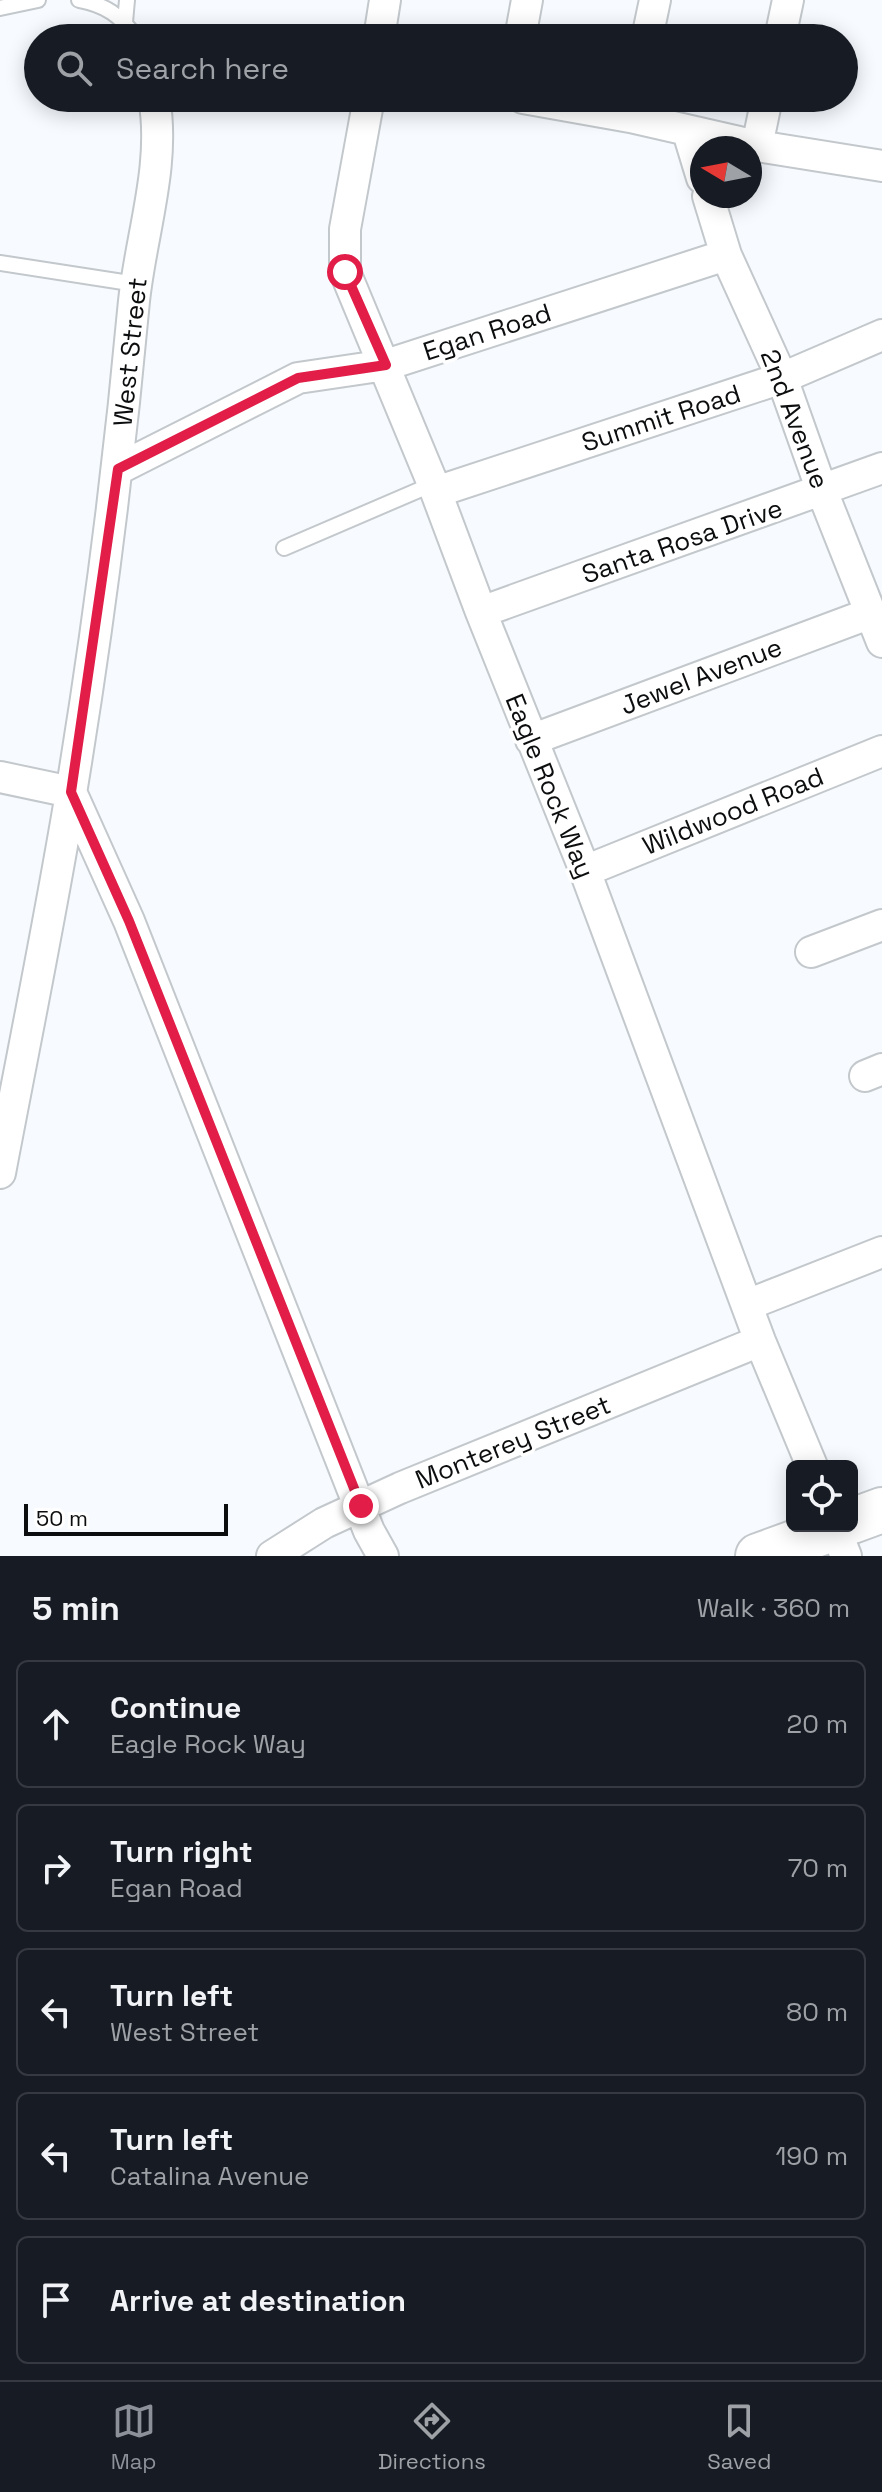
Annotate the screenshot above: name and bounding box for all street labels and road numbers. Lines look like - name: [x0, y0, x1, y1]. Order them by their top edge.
- street label: West Street: [105, 276, 155, 428]
- street label: Egan Road: [419, 295, 555, 369]
- street label: 2nd Avenue: [753, 345, 837, 493]
- street label: Summit Road: [577, 376, 745, 460]
- street label: Santa Rosa Drive: [577, 491, 787, 591]
- street label: Jewel Avenue: [615, 630, 787, 722]
- street label: Eagle Rock Way: [498, 689, 602, 883]
- street label: Wildwood Road: [638, 759, 828, 863]
- street label: Monterey Street: [410, 1387, 616, 1497]

